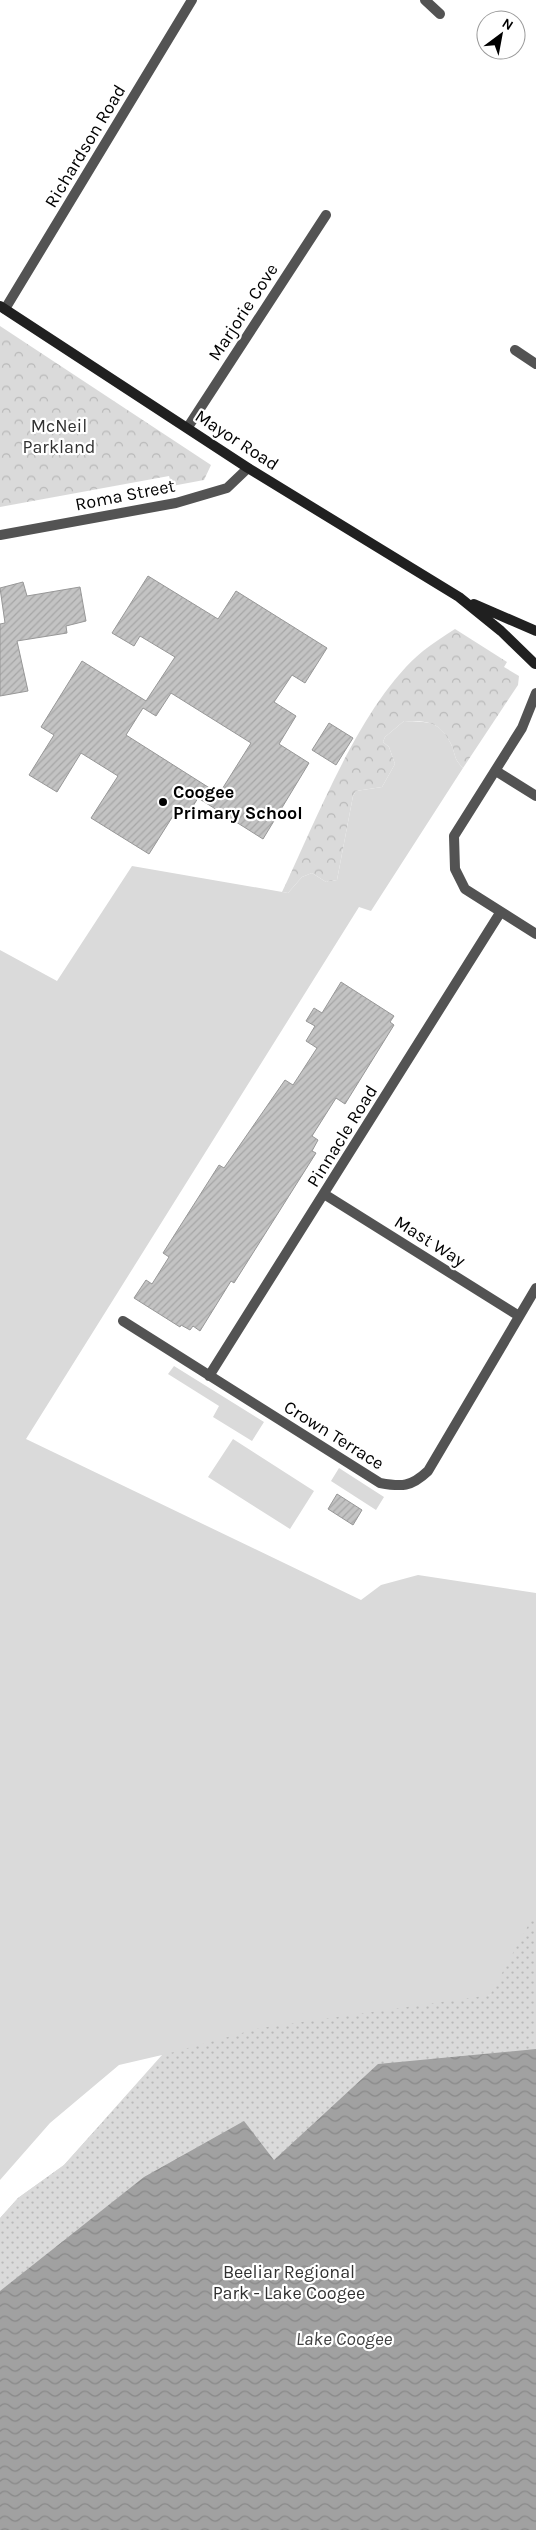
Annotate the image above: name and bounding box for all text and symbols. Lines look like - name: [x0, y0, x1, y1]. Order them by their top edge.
- north arrow: [476, 10, 526, 60]
- text: N: [499, 15, 516, 34]
- street label: Richardson Road: [40, 81, 130, 211]
- street label: Marjorie Cove: [203, 259, 283, 365]
- street label: Mayor Road: [191, 405, 283, 475]
- park label: McNeil Parkland: [23, 415, 96, 458]
- street label: Roma Street: [73, 474, 177, 515]
- place label: Coogee Primary School: [173, 781, 303, 824]
- marker: Coogee Primary School: [157, 796, 169, 808]
- street label: Pinnacle Road: [302, 1081, 382, 1191]
- street label: Mast Way: [390, 1211, 470, 1272]
- street label: Crown Terrace: [280, 1395, 388, 1475]
- park label: Beeliar Regional Park - Lake Coogee: [213, 2261, 365, 2304]
- water label: Lake Coogee: [296, 2328, 392, 2350]

